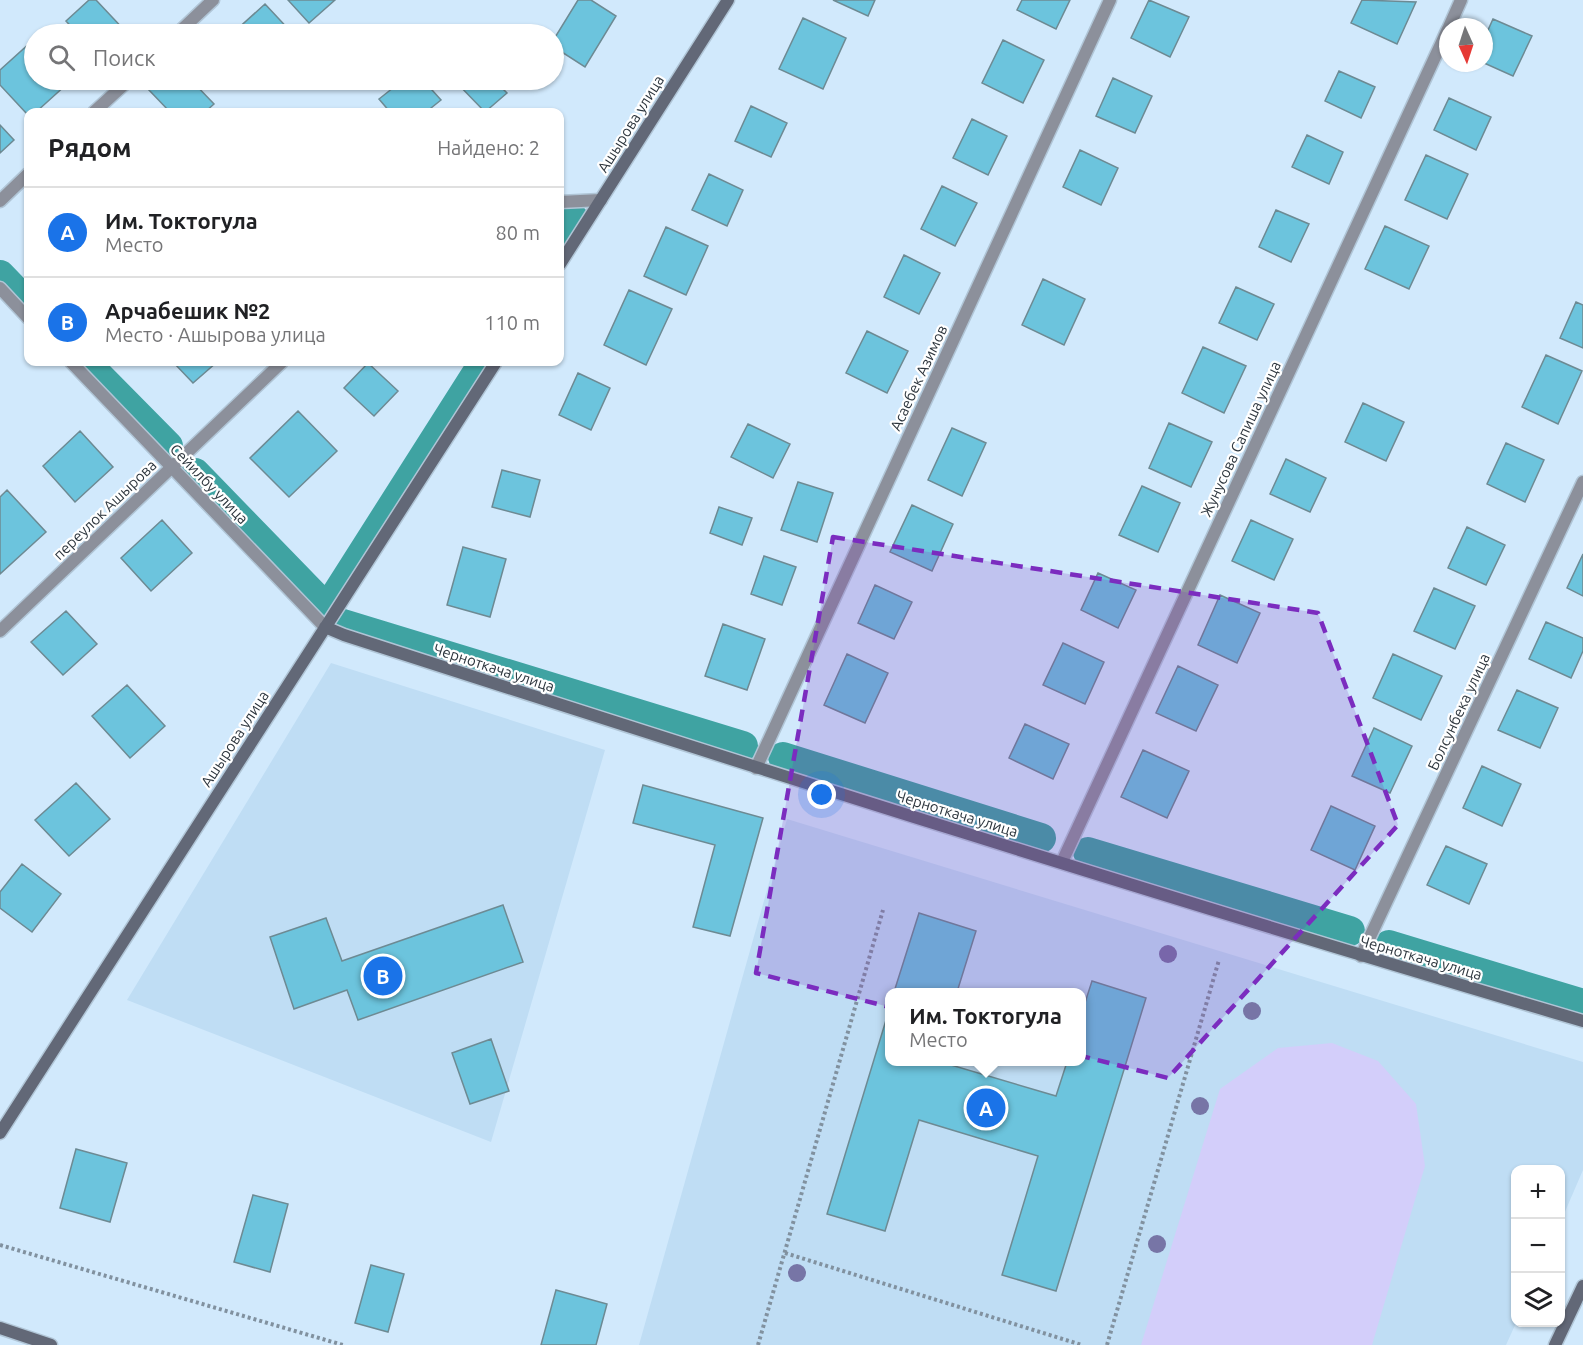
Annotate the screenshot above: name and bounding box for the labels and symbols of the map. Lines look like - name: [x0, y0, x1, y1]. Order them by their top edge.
- north arrow: [1439, 18, 1493, 72]
- street label: Ашырова улица: [594, 72, 667, 175]
- street label: Асаебек Азимов: [887, 322, 950, 433]
- street label: Жунусова Сапиша улица: [1197, 358, 1284, 519]
- street label: Сейилбу улица: [167, 440, 252, 527]
- street label: переулок Ашырова: [50, 456, 160, 563]
- street label: Черноткача улица: [432, 640, 557, 695]
- street label: Болсунбека улица: [1424, 651, 1493, 773]
- street label: Ашырова улица: [197, 688, 272, 790]
- your location: [807, 780, 836, 809]
- street label: Черноткача улица: [894, 787, 1020, 840]
- street label: Черноткача улица: [1358, 932, 1484, 983]
- pin: B: [364, 954, 403, 998]
- pin: A: [966, 1086, 1006, 1130]

